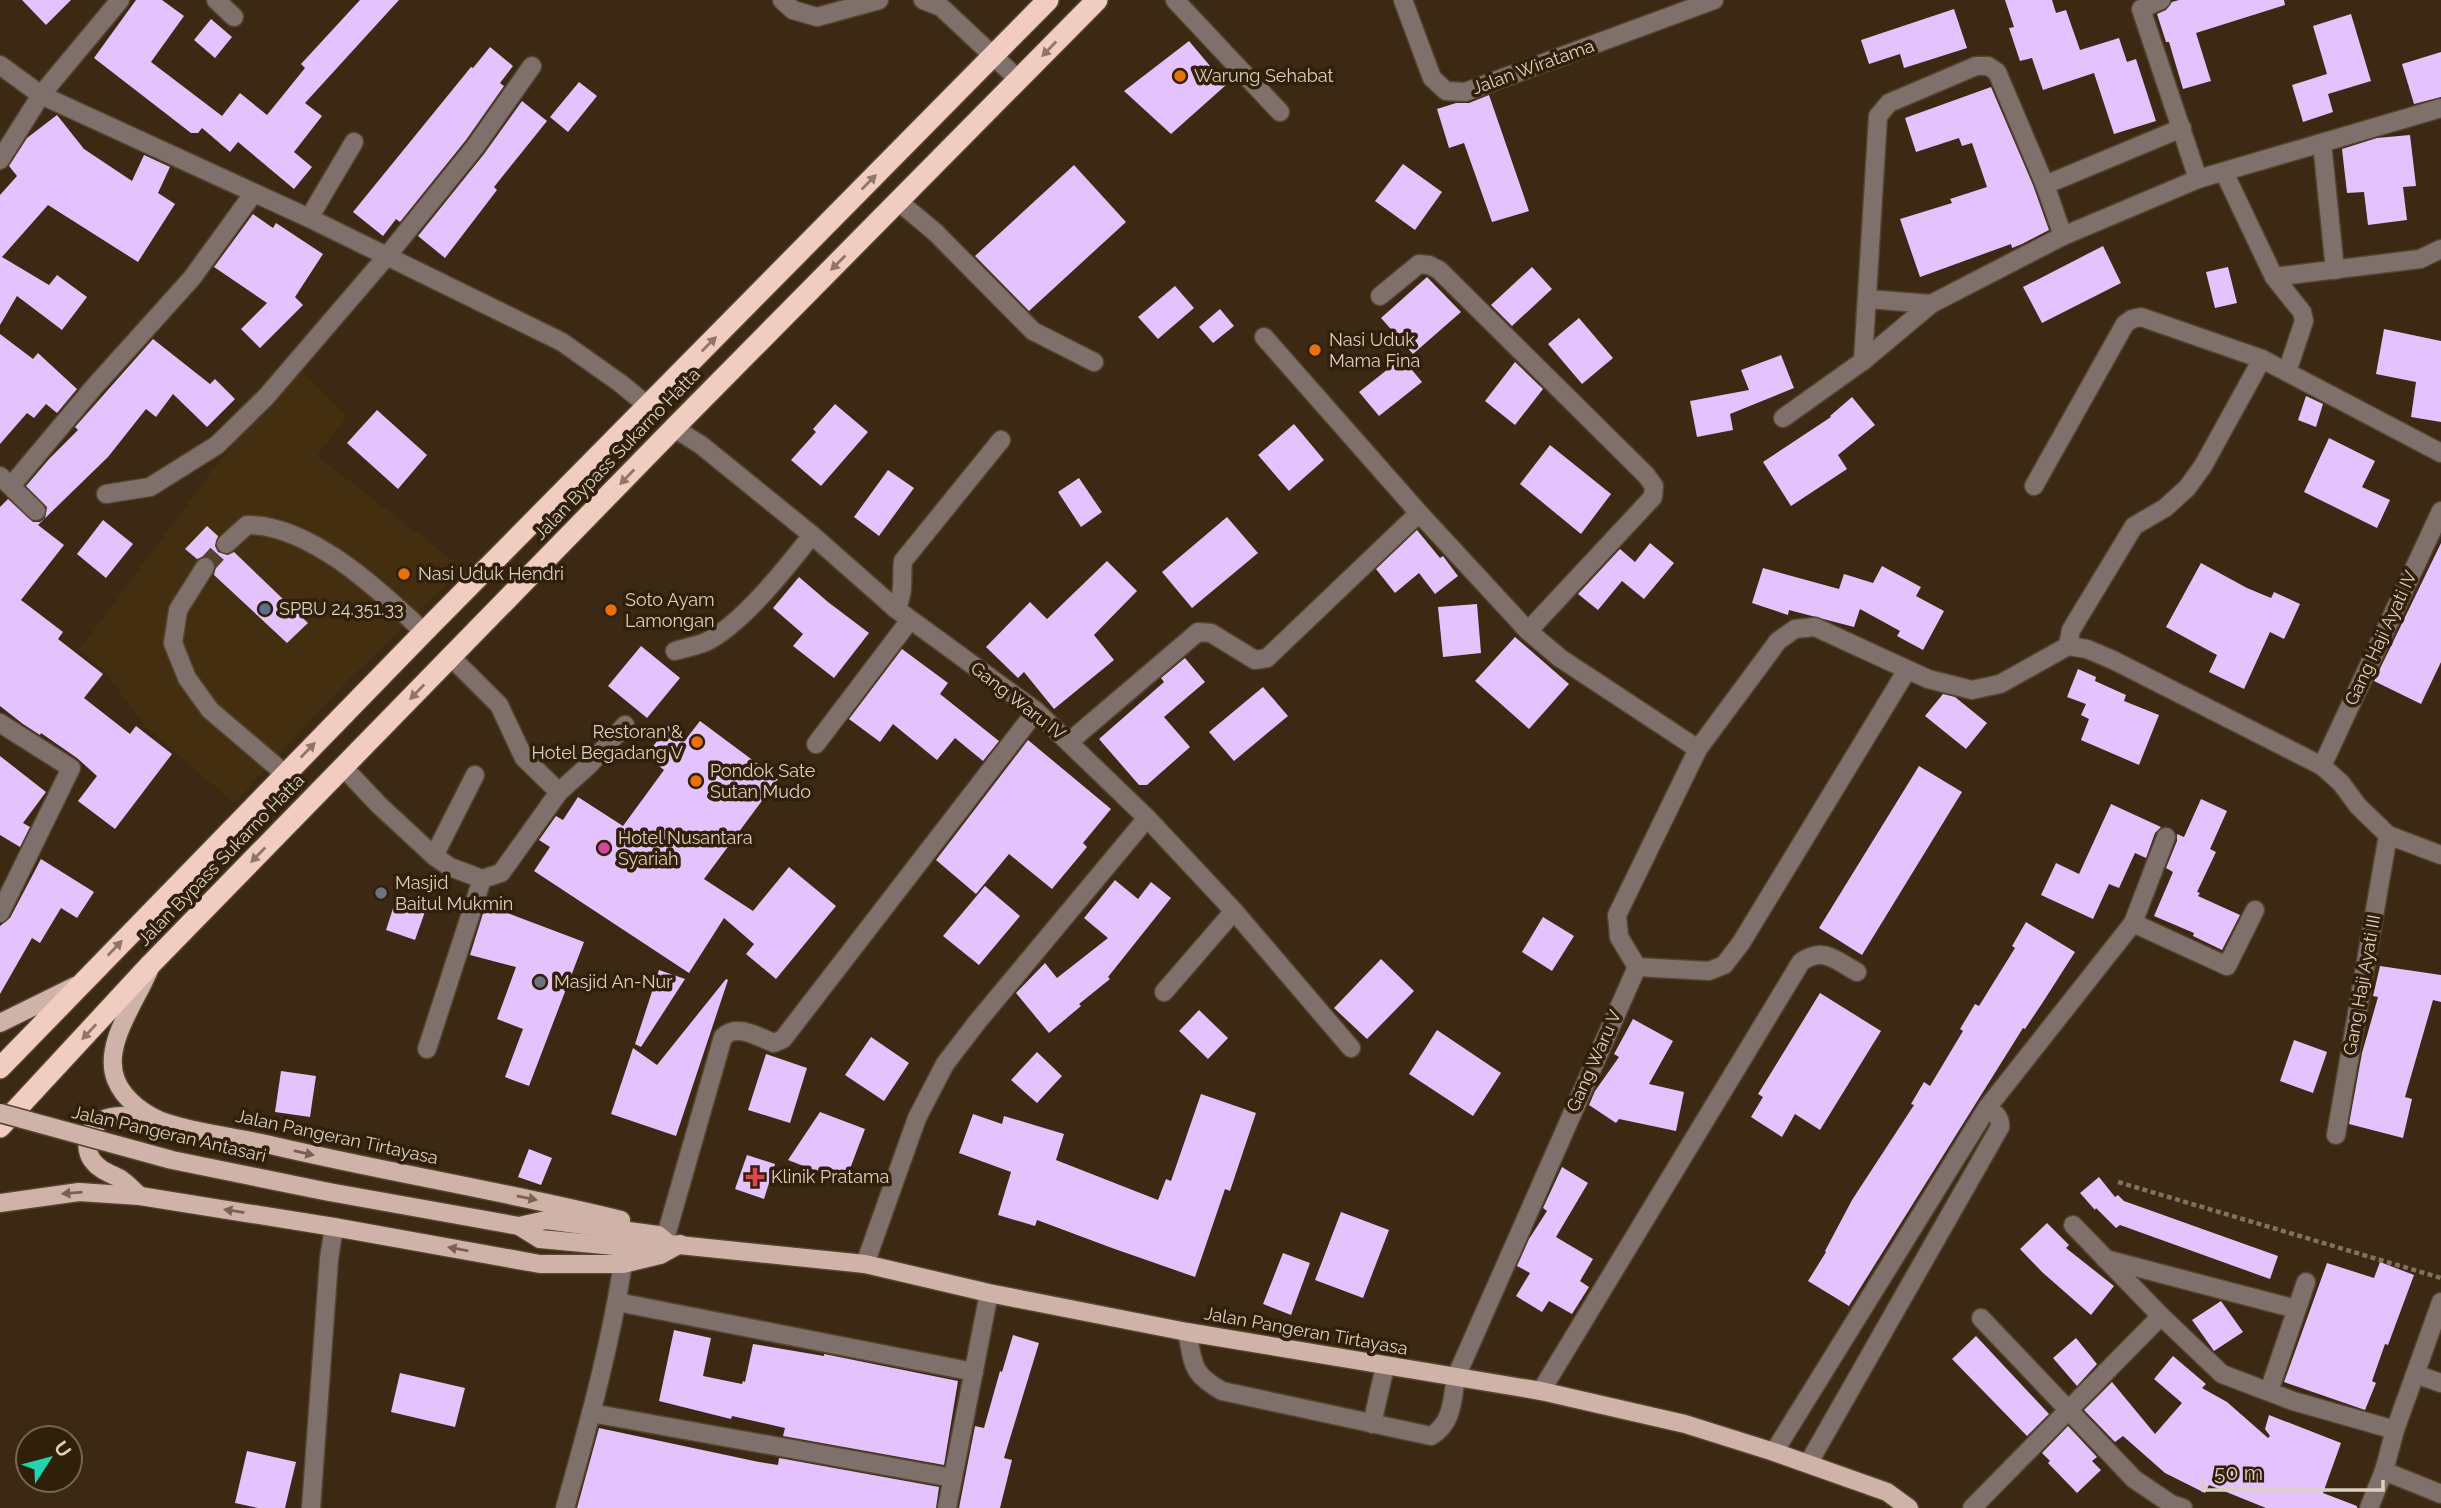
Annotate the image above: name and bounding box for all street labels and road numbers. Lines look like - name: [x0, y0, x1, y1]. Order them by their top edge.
- street label: Jalan Wiratama: [1469, 35, 1597, 98]
- street label: Jalan Bypass Sukarno Hatta: [529, 363, 704, 544]
- street label: Gang Haji Ayati IV: [2340, 567, 2421, 708]
- street label: Gang Waru IV: [967, 657, 1070, 744]
- street label: Jalan Bypass Sukarno Hatta: [133, 769, 308, 950]
- street label: Gang Haji Ayati III: [2339, 913, 2384, 1057]
- street label: Gang Waru V: [1562, 1007, 1625, 1115]
- street label: Jalan Pangeran Antasari: [70, 1101, 268, 1166]
- street label: Jalan Pangeran Tirtayasa: [234, 1105, 440, 1168]
- street label: Jalan Pangeran Tirtayasa: [1203, 1302, 1410, 1359]

